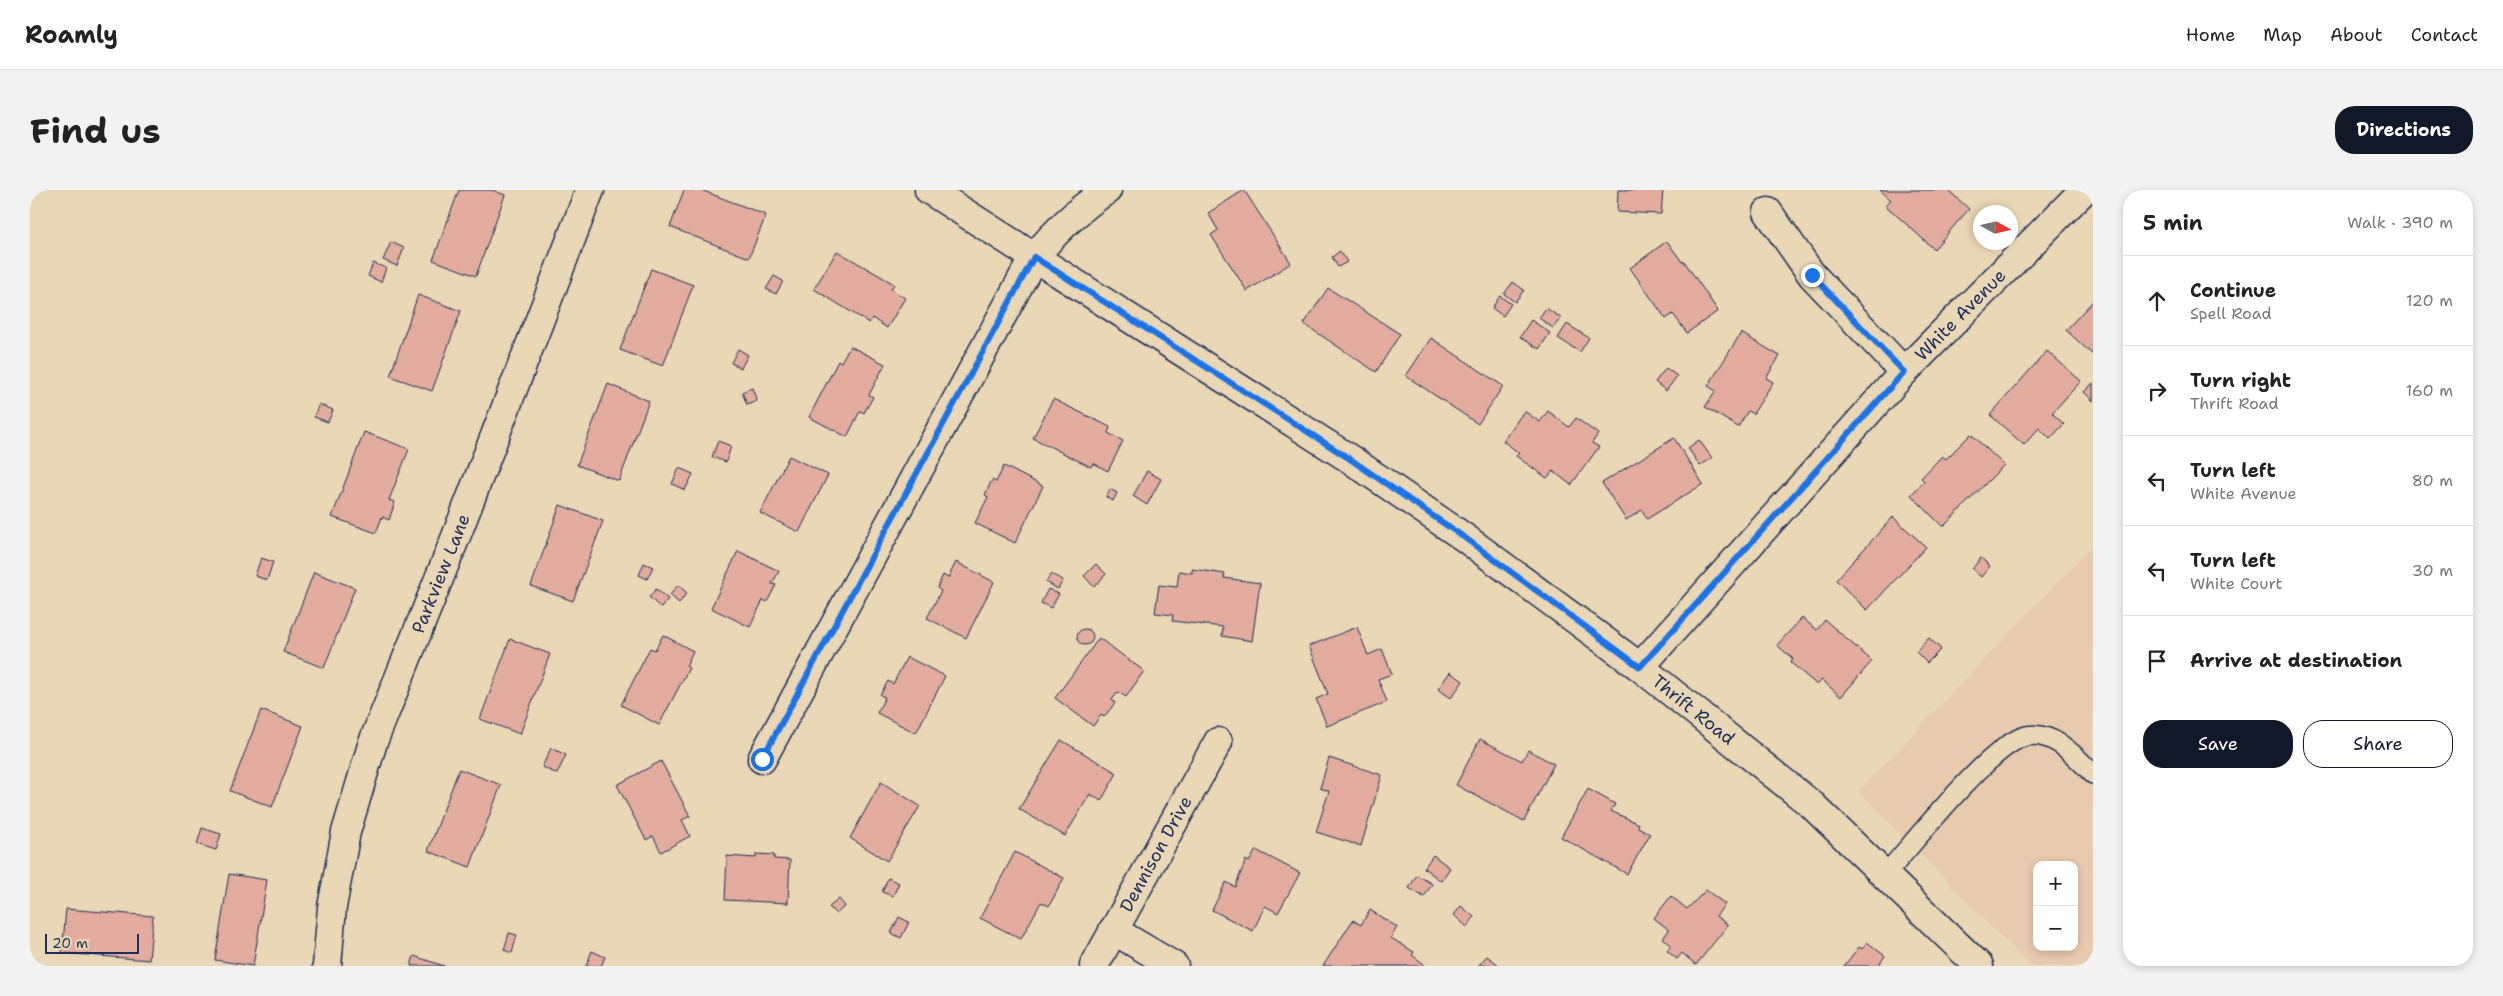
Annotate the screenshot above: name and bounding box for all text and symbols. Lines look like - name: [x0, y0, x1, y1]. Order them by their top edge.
- text: Roamly: [25, 19, 118, 51]
- text: Home: [2186, 23, 2235, 47]
- text: Map: [2263, 23, 2302, 47]
- text: About: [2330, 23, 2383, 47]
- text: Contact: [2411, 23, 2478, 47]
- button: Directions: [2335, 106, 2473, 154]
- text: Find us: [30, 107, 161, 154]
- north arrow: [1973, 205, 2018, 250]
- text: 5 min: [2143, 209, 2203, 237]
- text: Walk · 390 m: [2347, 212, 2453, 233]
- route end: [1801, 264, 1824, 287]
- street label: White Avenue: [1910, 264, 2011, 366]
- text: Continue: [2190, 278, 2276, 303]
- icon: ahead: [2143, 287, 2171, 315]
- text: 120 m: [2406, 290, 2453, 311]
- text: Spell Road: [2190, 303, 2272, 324]
- text: Turn right: [2190, 368, 2291, 393]
- icon: right: [2143, 377, 2171, 405]
- text: 160 m: [2406, 380, 2453, 401]
- text: Thrift Road: [2190, 393, 2279, 414]
- text: Turn left: [2190, 458, 2276, 483]
- icon: left: [2143, 467, 2171, 495]
- text: 80 m: [2412, 470, 2453, 491]
- text: White Avenue: [2190, 483, 2297, 504]
- street label: Parkview Lane: [406, 511, 476, 637]
- text: Turn left: [2190, 548, 2276, 573]
- icon: left: [2143, 557, 2171, 585]
- text: 30 m: [2412, 560, 2453, 581]
- text: White Court: [2190, 573, 2283, 594]
- icon: arrive: [2143, 647, 2171, 675]
- text: Arrive at destination: [2190, 648, 2402, 673]
- street label: Thrift Road: [1647, 669, 1740, 750]
- button: Save: [2143, 720, 2293, 768]
- button: Share: [2303, 720, 2453, 768]
- route start: [751, 748, 774, 771]
- street label: Dennison Drive: [1114, 792, 1198, 916]
- map controls: [2033, 861, 2078, 951]
- button: +: [2033, 861, 2078, 906]
- button: −: [2033, 906, 2078, 951]
- scale bar: [45, 931, 139, 954]
- text: 20 m: [52, 934, 88, 952]

